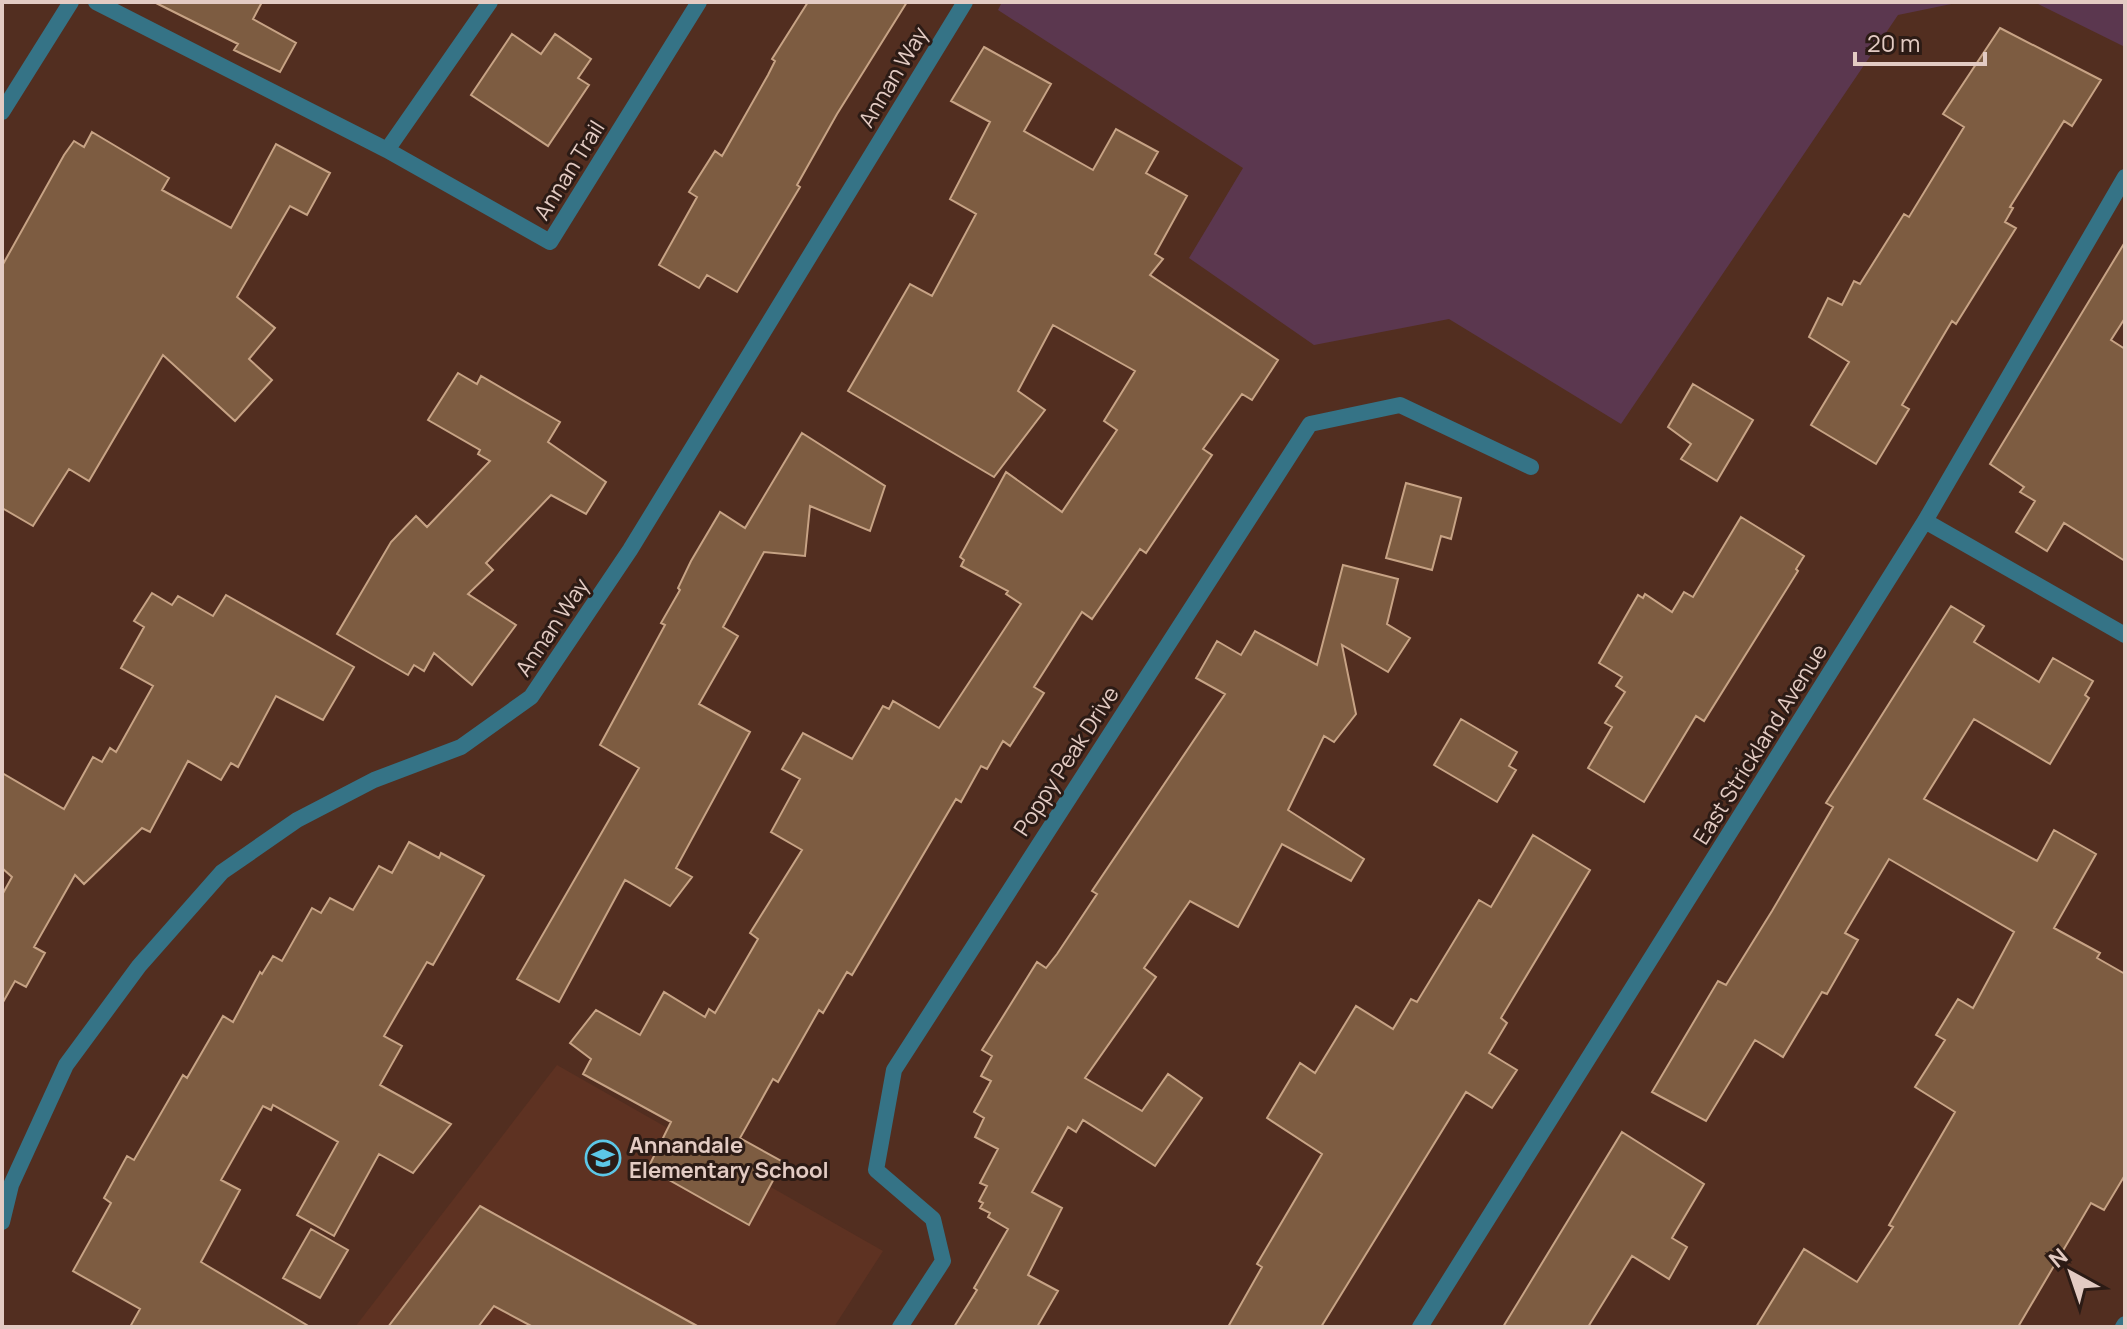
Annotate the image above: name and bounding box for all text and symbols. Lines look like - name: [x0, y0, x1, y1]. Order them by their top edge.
- scale bar: [1855, 16, 1985, 66]
- street label: Annan Way: [851, 21, 935, 133]
- text: 20 m: [1867, 26, 1920, 59]
- street label: Annan Trail: [527, 115, 611, 225]
- street label: Annan Way: [508, 572, 596, 682]
- street label: East Strickland Avenue: [1686, 638, 1834, 850]
- street label: Poppy Peak Drive: [1006, 680, 1126, 842]
- place label: Annandale Elementary School: [629, 1130, 829, 1185]
- school or university icon: Annandale Elementary School: [584, 1139, 622, 1177]
- north arrow: [2031, 1233, 2111, 1313]
- text: N: [2042, 1241, 2074, 1274]

